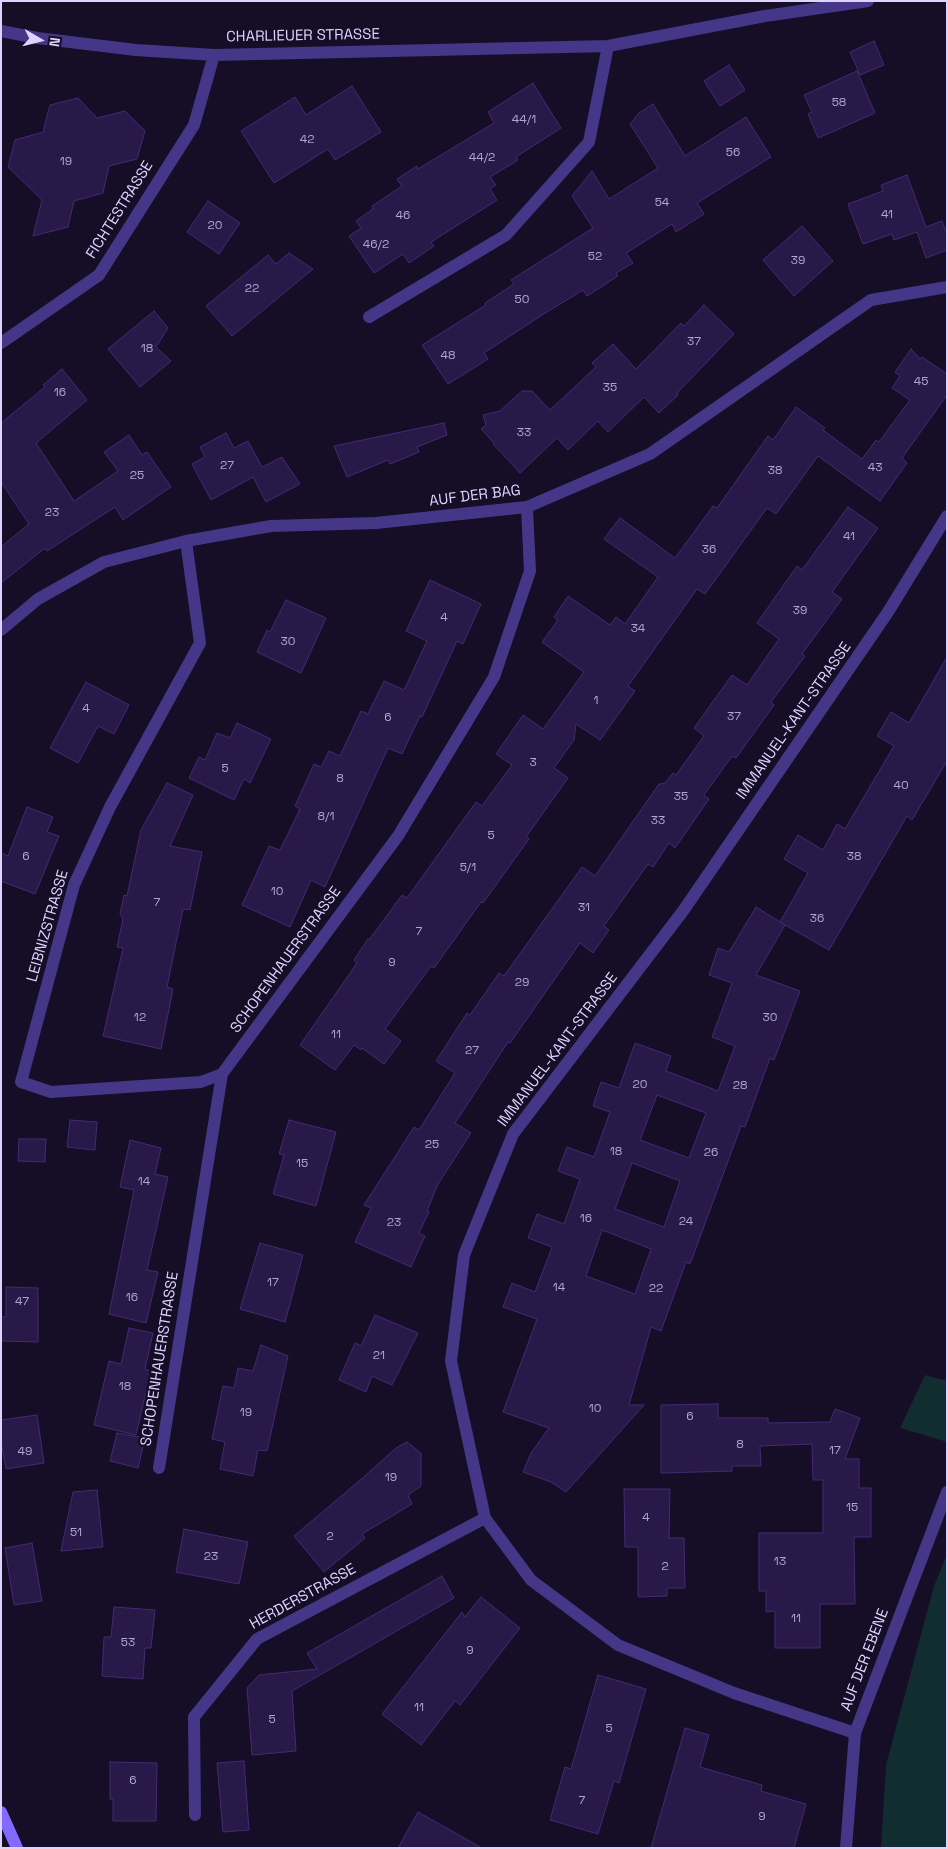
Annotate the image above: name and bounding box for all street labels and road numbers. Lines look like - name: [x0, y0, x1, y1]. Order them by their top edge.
- street label: CHARLIEUER STRASSE: [226, 26, 380, 46]
- street label: FICHTESTRASSE: [83, 158, 157, 262]
- street label: AUF DER BAG: [428, 481, 522, 511]
- street label: IMMANUEL-KANT-STRASSE: [733, 639, 855, 803]
- street label: LEIBNIZSTRASSE: [23, 868, 73, 984]
- street label: SCHOPENHAUERSTRASSE: [227, 883, 345, 1037]
- street label: IMMANUEL-KANT-STRASSE: [494, 970, 622, 1130]
- street label: SCHOPENHAUERSTRASSE: [137, 1270, 183, 1448]
- street label: HERDERSTRASSE: [247, 1560, 359, 1634]
- street label: AUF DER EBENE: [837, 1606, 893, 1714]

